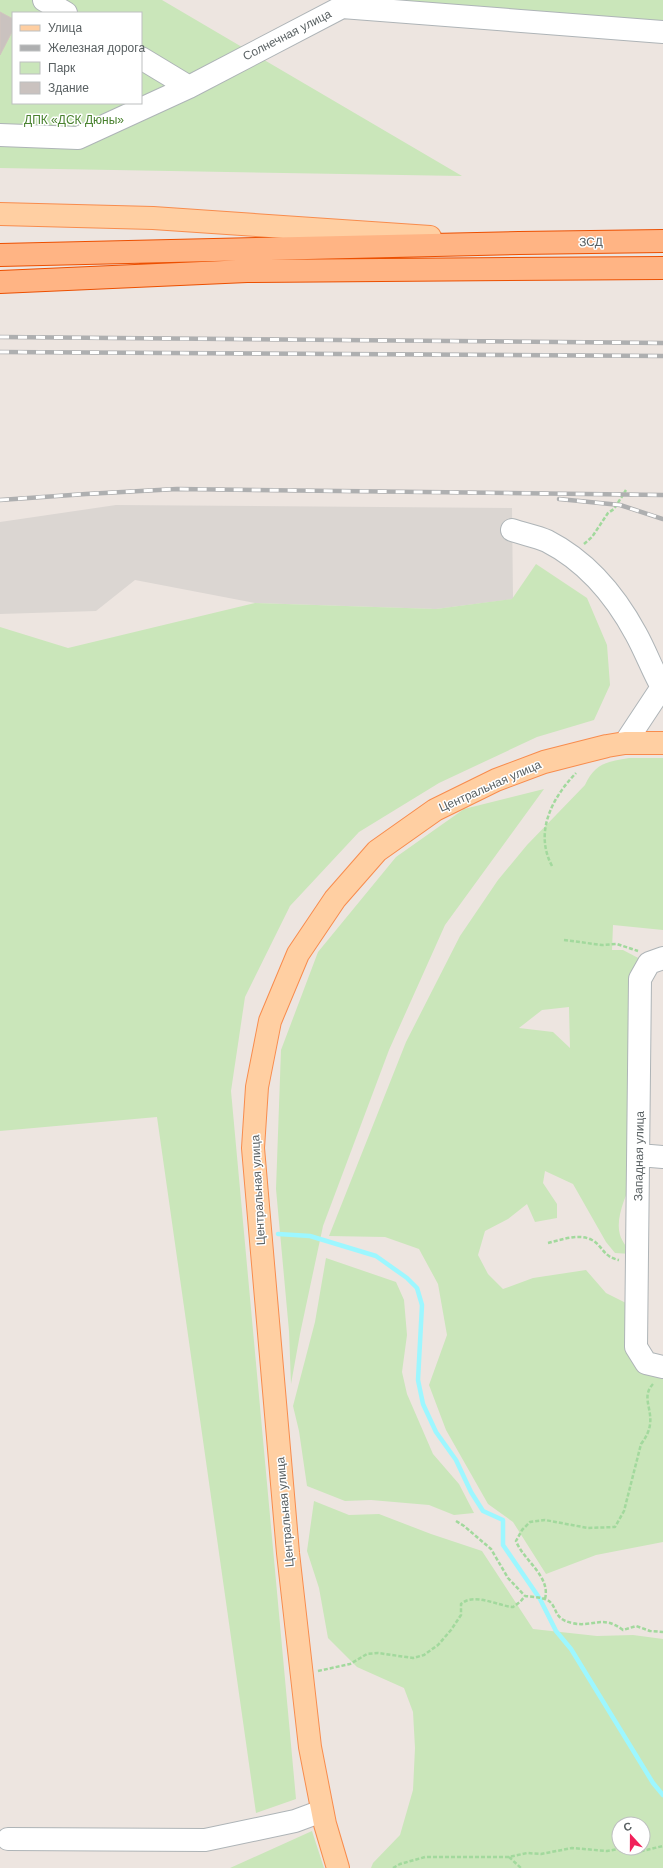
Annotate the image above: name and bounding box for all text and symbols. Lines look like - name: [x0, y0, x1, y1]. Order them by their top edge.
- street label: Солнечная улица: [240, 7, 334, 63]
- legend: [12, 12, 142, 104]
- text: Улица: [48, 21, 82, 35]
- text: Железная дорога: [48, 41, 145, 55]
- text: Парк: [48, 61, 76, 75]
- text: Здание: [48, 81, 89, 95]
- park label: ДПК «ДСК Дюны»: [24, 113, 124, 127]
- street label: ЗСД: [579, 235, 603, 249]
- street label: Центральная улица: [437, 757, 544, 815]
- street label: Западная улица: [631, 1110, 647, 1201]
- street label: Центральная улица: [248, 1134, 268, 1245]
- street label: Центральная улица: [273, 1456, 297, 1568]
- north arrow: [611, 1816, 651, 1856]
- text: С: [622, 1820, 633, 1834]

